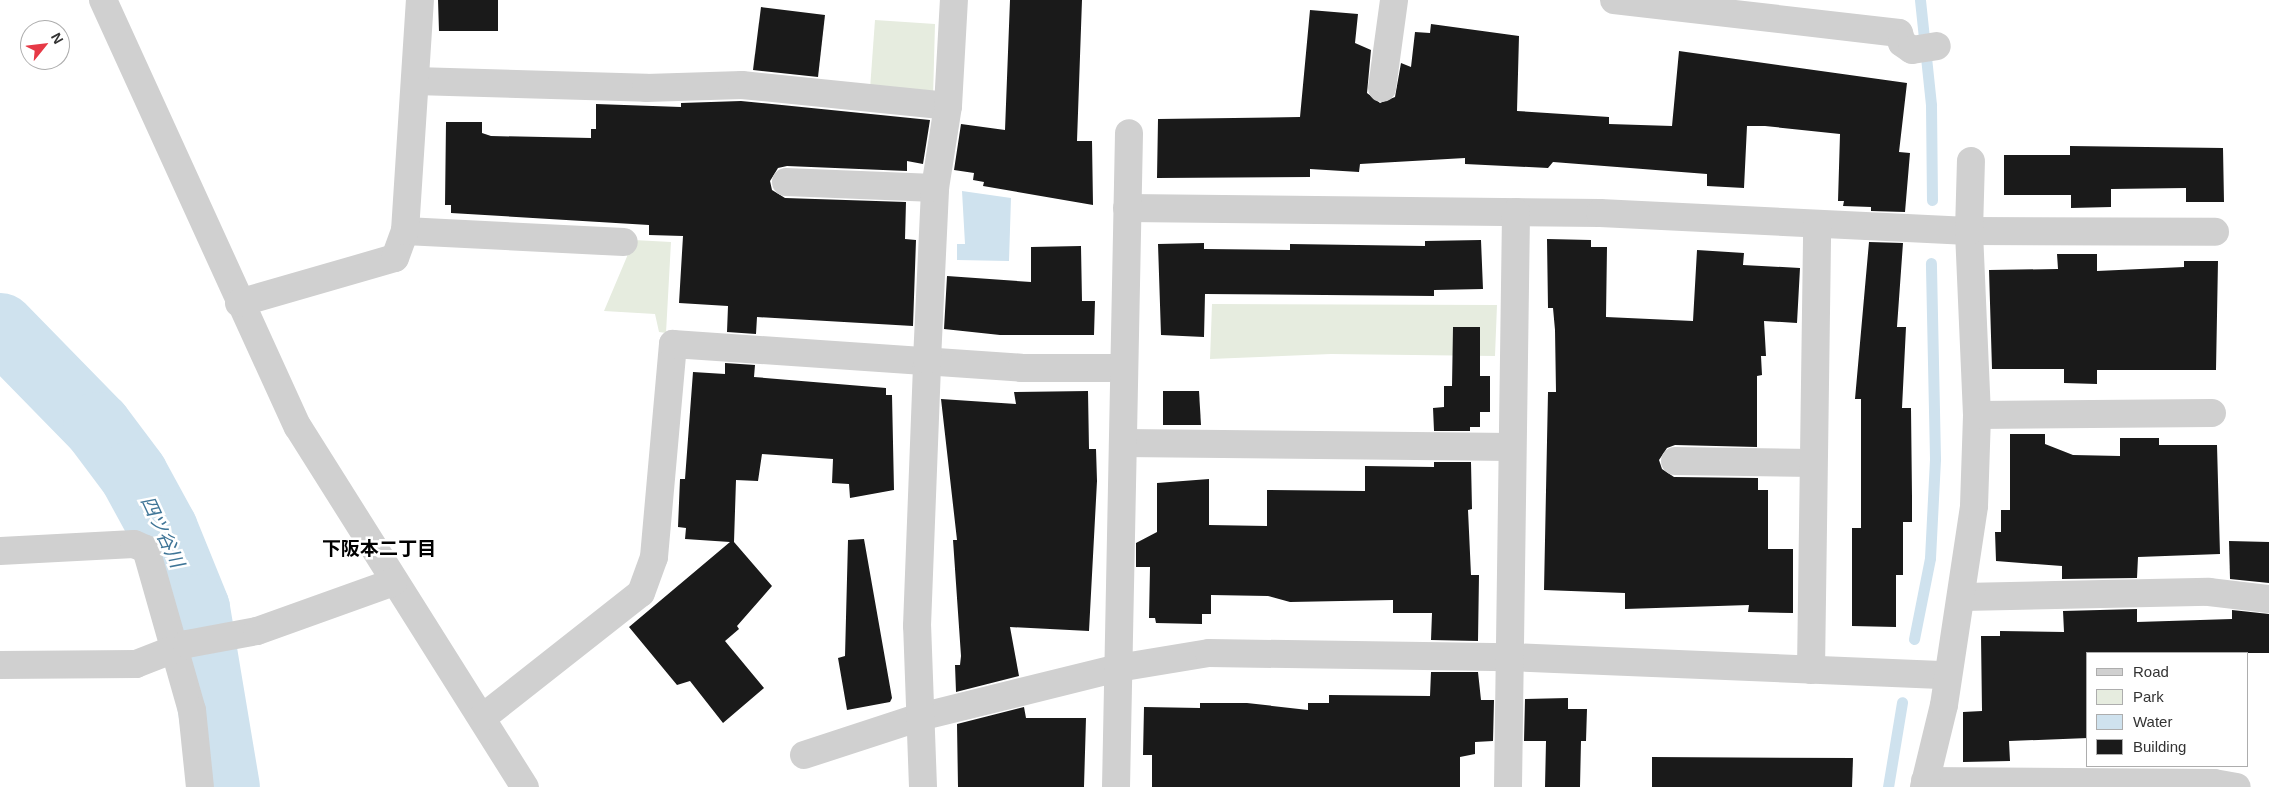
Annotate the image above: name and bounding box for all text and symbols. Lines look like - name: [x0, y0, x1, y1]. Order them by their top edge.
- north arrow: [20, 20, 70, 70]
- text: N: [48, 30, 67, 47]
- water label: 四ツ谷川: [136, 493, 188, 571]
- district label: 下阪本二丁目: [322, 538, 436, 560]
- legend: [2086, 652, 2249, 767]
- text: Road: [2133, 663, 2169, 680]
- text: Park: [2133, 688, 2164, 705]
- text: Water: [2133, 713, 2172, 730]
- text: Building: [2133, 738, 2186, 755]

